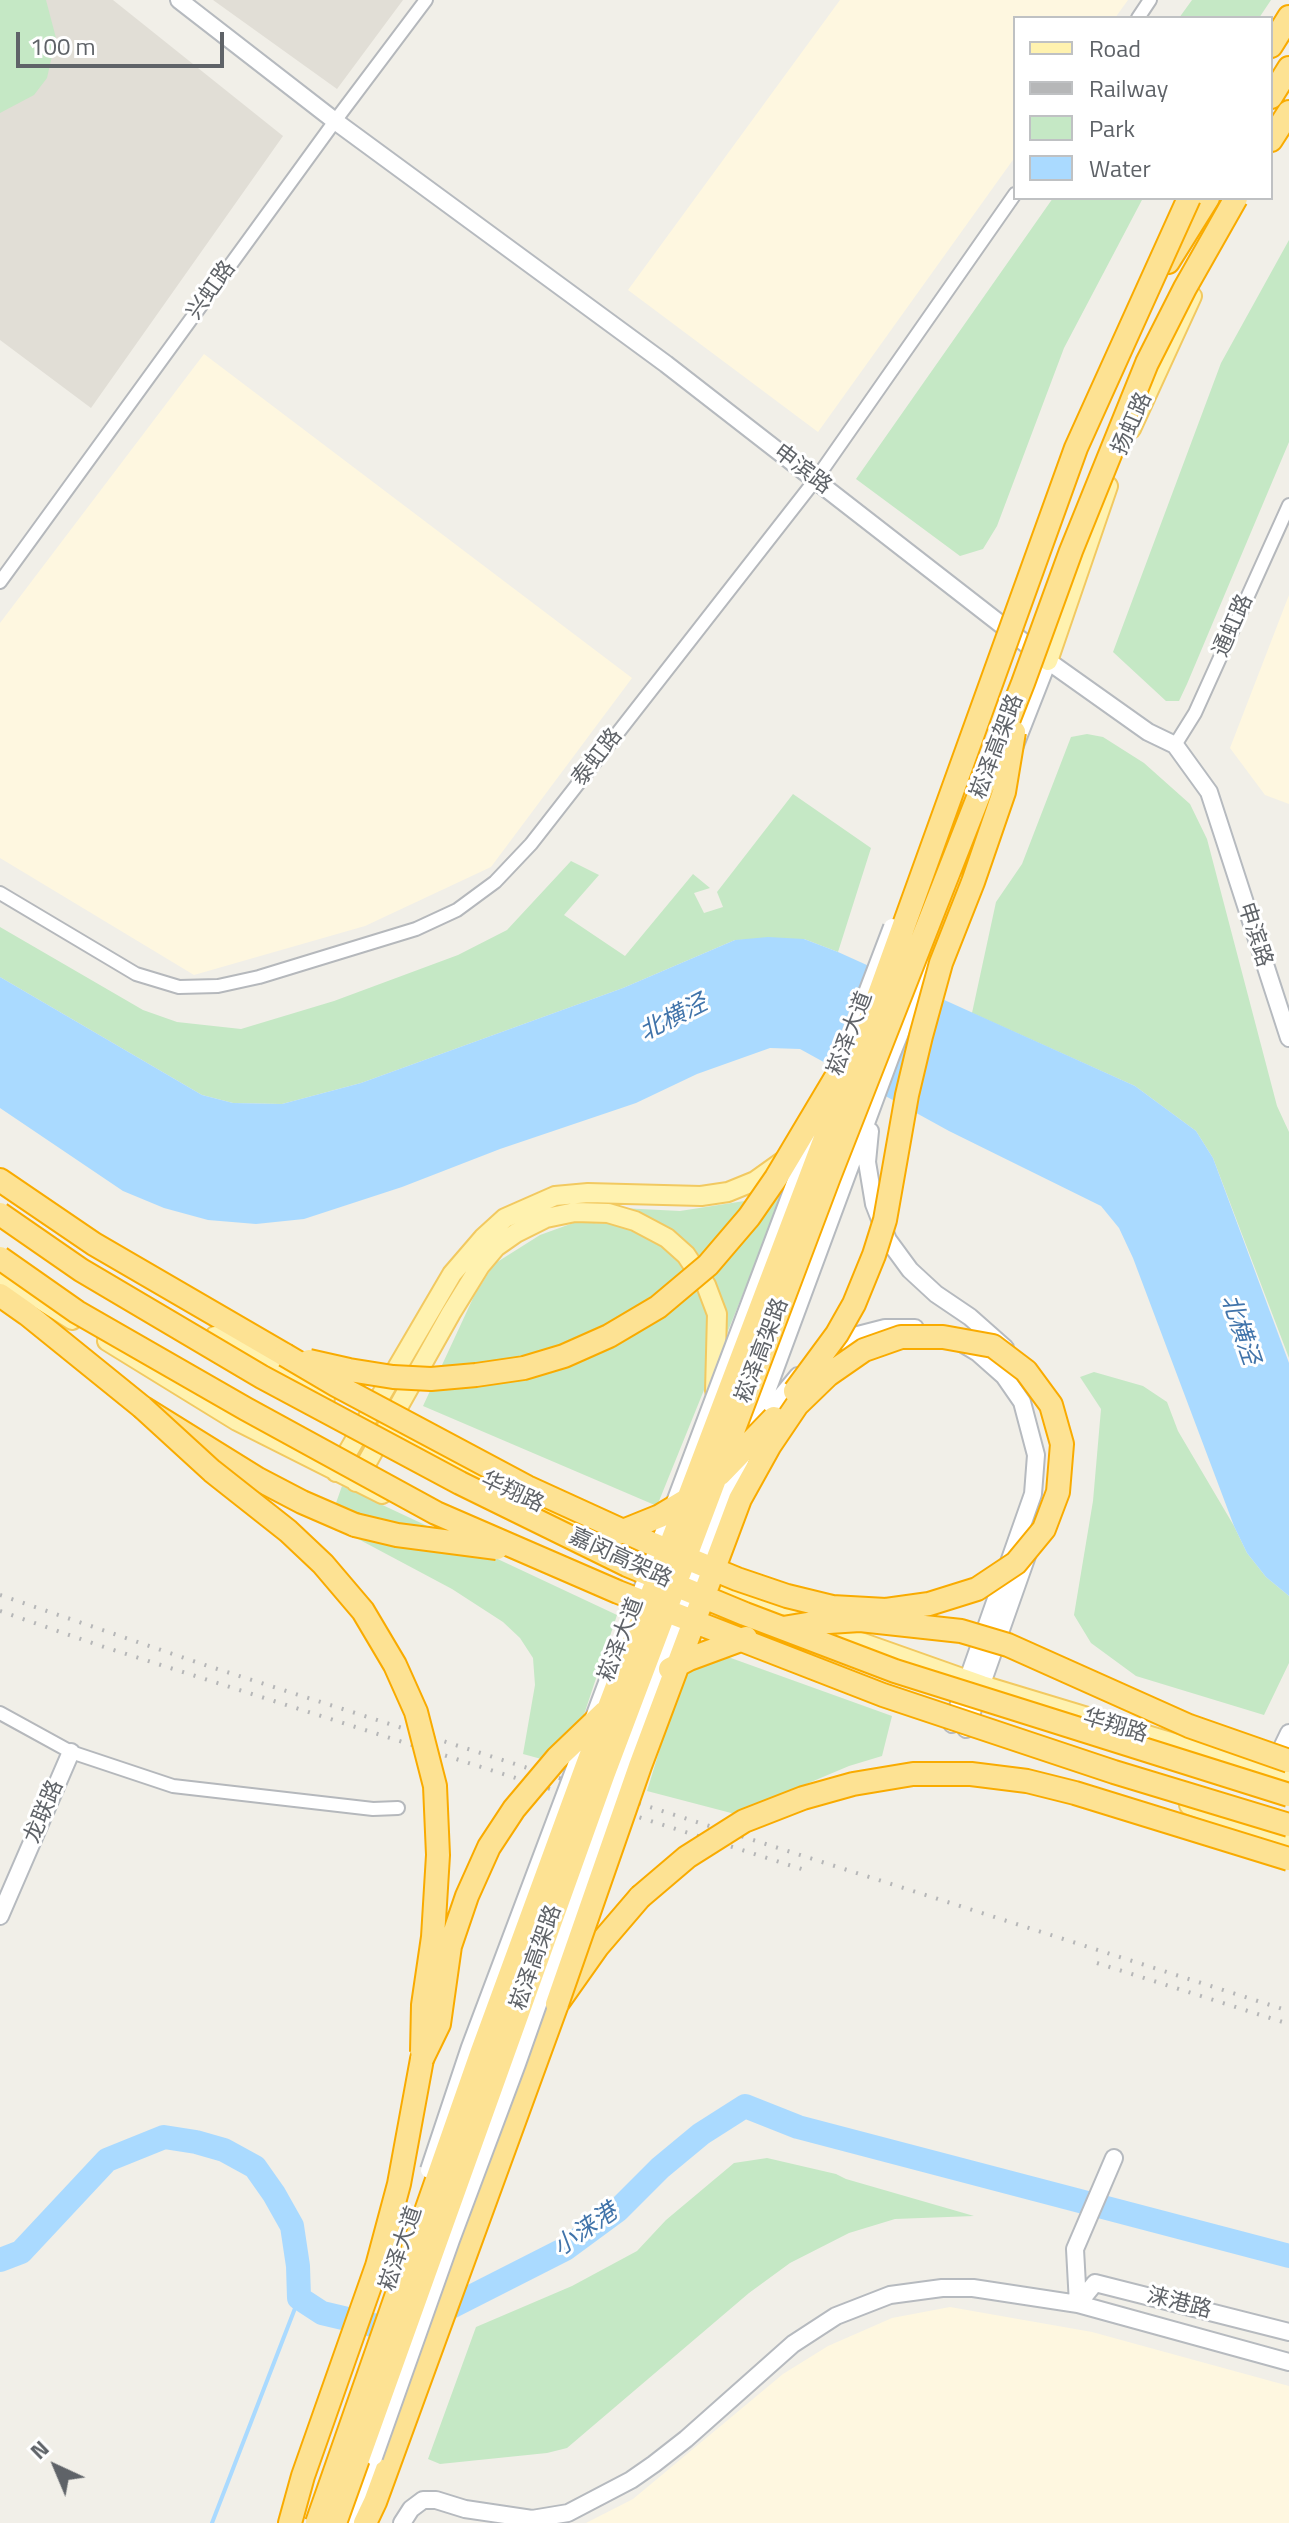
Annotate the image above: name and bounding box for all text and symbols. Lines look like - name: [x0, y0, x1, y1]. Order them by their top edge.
- scale bar: [20, 16, 228, 66]
- legend: [1013, 16, 1273, 200]
- text: 100 m: [30, 28, 96, 64]
- text: Road: [1089, 30, 1141, 66]
- text: Railway: [1089, 70, 1168, 106]
- text: Park: [1089, 110, 1135, 146]
- text: Water: [1089, 150, 1151, 186]
- street label: 兴虹路: [182, 257, 242, 325]
- street label: 扬虹路: [1108, 388, 1158, 460]
- street label: 申滨路: [768, 440, 836, 500]
- street label: 通虹路: [1209, 590, 1259, 662]
- street label: 崧泽高架路: [966, 691, 1030, 803]
- street label: 泰虹路: [567, 724, 629, 792]
- street label: 申滨路: [1231, 900, 1277, 970]
- street label: 崧泽大道: [823, 988, 879, 1080]
- water label: 北横泾: [635, 990, 713, 1048]
- water label: 北横泾: [1214, 1291, 1264, 1369]
- street label: 崧泽高架路: [731, 1295, 795, 1407]
- street label: 华翔路: [477, 1467, 547, 1519]
- street label: 嘉闵高架路: [565, 1524, 675, 1594]
- street label: 崧泽大道: [594, 1594, 650, 1686]
- street label: 华翔路: [1080, 1705, 1150, 1749]
- street label: 龙联路: [20, 1776, 70, 1848]
- street label: 崧泽高架路: [506, 1902, 568, 2014]
- water label: 小涞港: [548, 2199, 624, 2263]
- street label: 崧泽大道: [375, 2203, 429, 2295]
- street label: 涞港路: [1144, 2283, 1214, 2325]
- north arrow: [16, 2427, 96, 2507]
- text: N: [22, 2432, 57, 2467]

